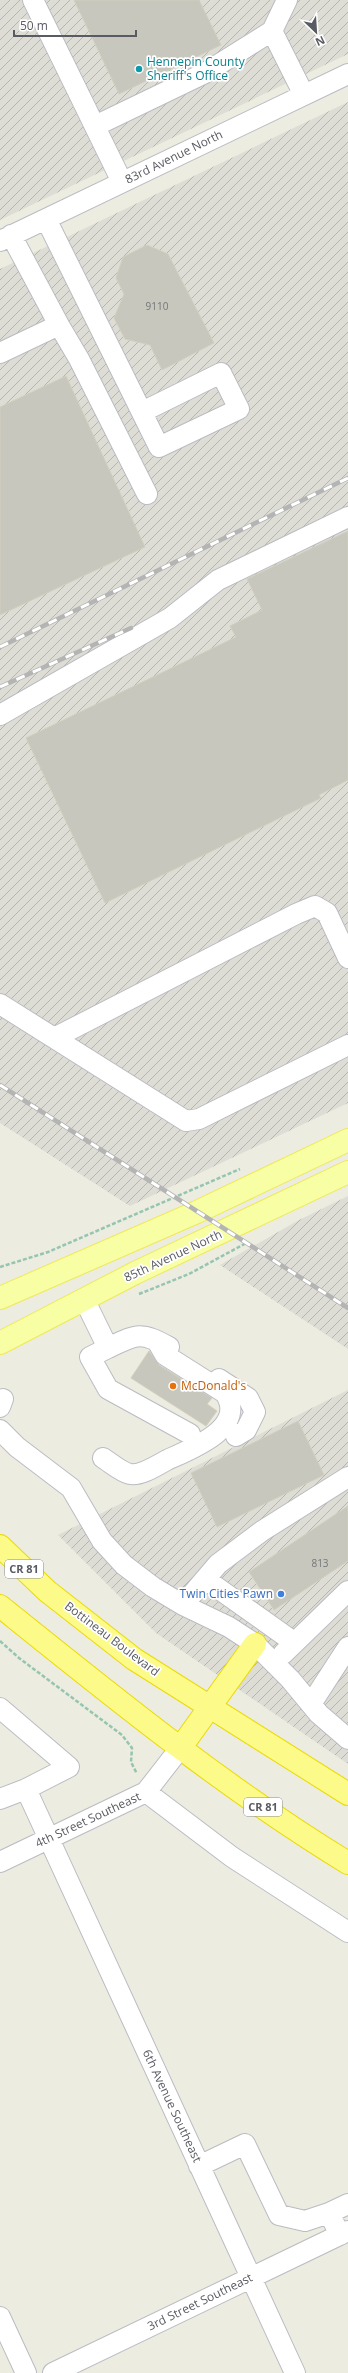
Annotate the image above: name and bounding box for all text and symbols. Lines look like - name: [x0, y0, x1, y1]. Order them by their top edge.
- scale bar: [14, 12, 136, 38]
- north arrow: [296, 12, 336, 52]
- text: 50 m: [20, 17, 48, 34]
- text: N: [313, 33, 328, 50]
- place label: Hennepin County Sheriff's Office: [147, 53, 246, 84]
- marker: Hennepin County Sheriff's Office: [134, 64, 144, 74]
- street label: 83rd Avenue North: [122, 126, 225, 188]
- house number: 9110: [146, 299, 169, 313]
- street label: 85th Avenue North: [121, 1225, 224, 1286]
- place label: McDonald's: [181, 1377, 246, 1394]
- marker: McDonald's: [168, 1381, 178, 1391]
- house number: 813: [311, 1556, 329, 1570]
- road number: CR 81: [5, 1560, 43, 1578]
- place label: Twin Cities Pawn: [180, 1585, 273, 1602]
- marker: Twin Cities Pawn: [276, 1589, 286, 1599]
- street label: Bottineau Boulevard: [61, 1597, 163, 1680]
- street label: 4th Street Southeast: [32, 1788, 143, 1851]
- road number: CR 81: [244, 1798, 282, 1816]
- street label: 6th Avenue Southeast: [139, 2047, 206, 2165]
- street label: 3rd Street Southeast: [144, 2269, 255, 2334]

